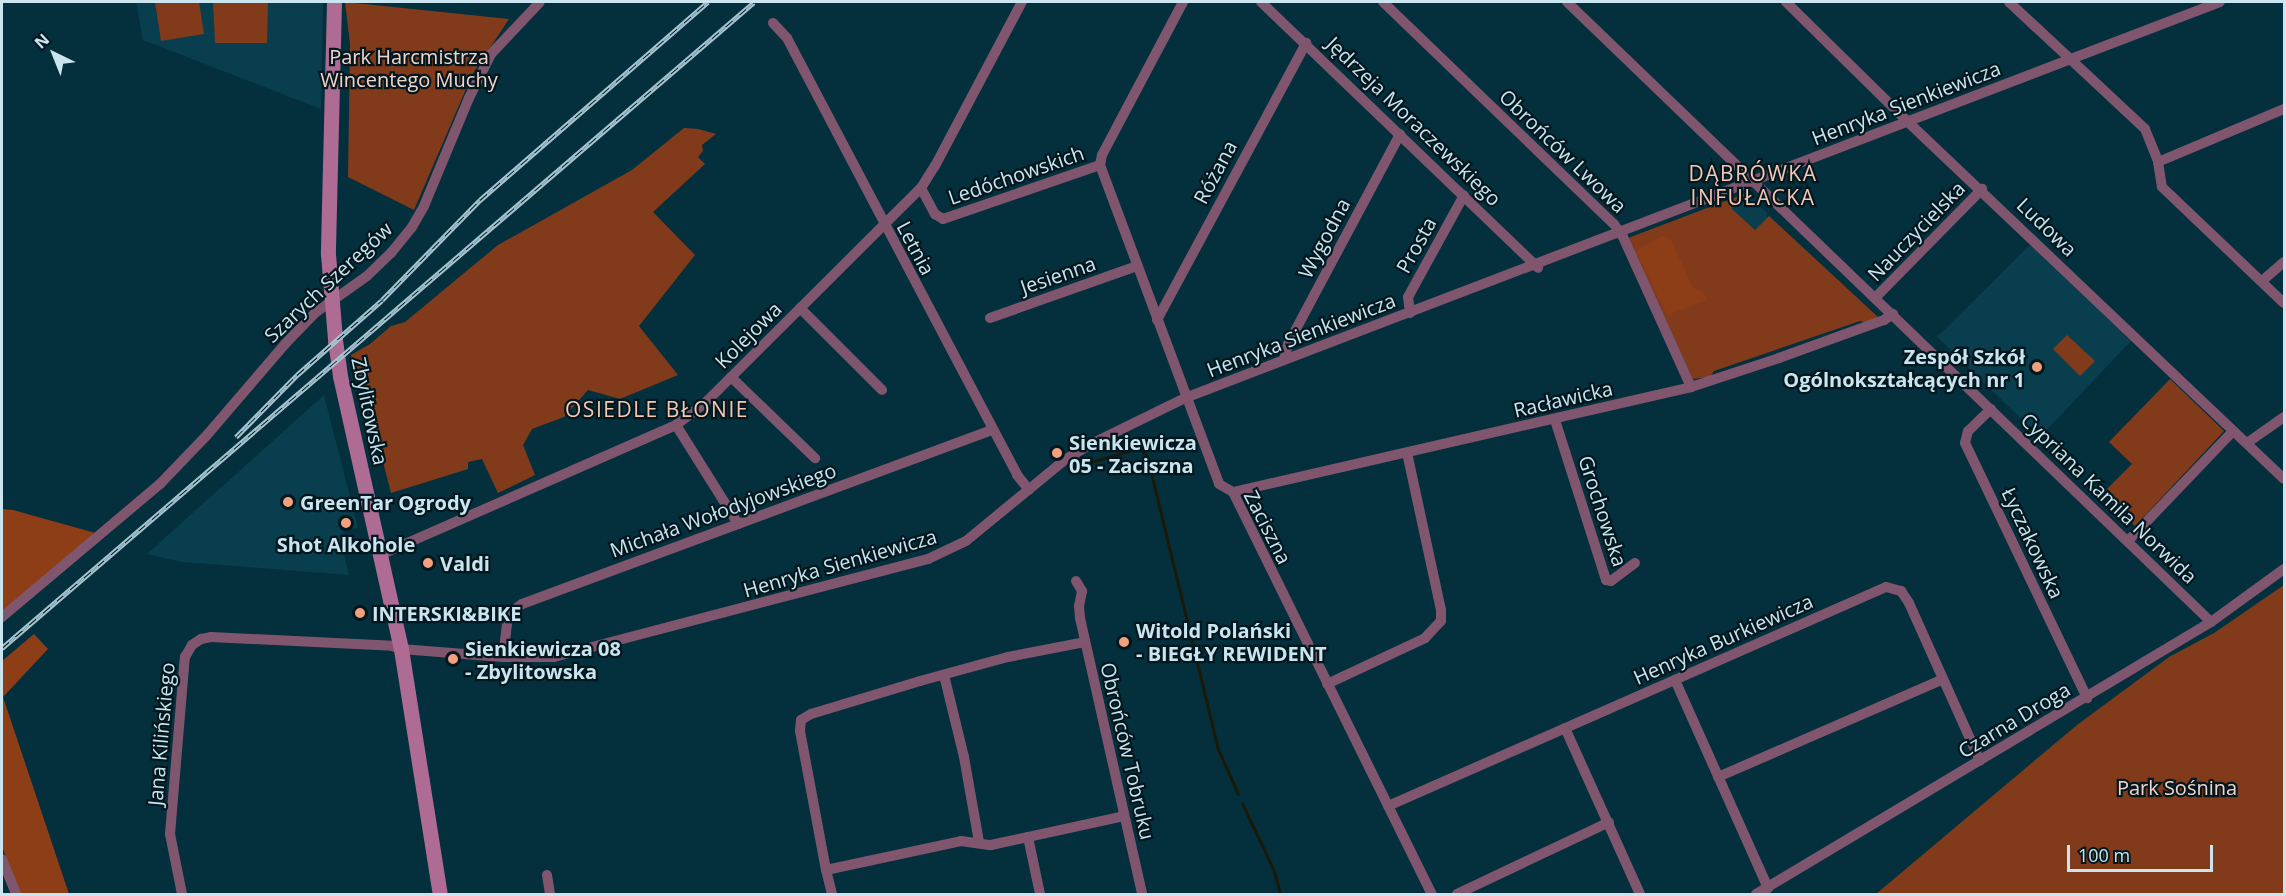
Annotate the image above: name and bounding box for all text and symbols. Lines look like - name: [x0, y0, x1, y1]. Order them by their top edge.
- north arrow: [24, 24, 84, 84]
- text: N: [29, 28, 54, 53]
- street label: Jędrzeja Moraczewskiego: [1322, 31, 1506, 211]
- park label: Park Harcmistrza Wincentego Muchy: [320, 45, 498, 92]
- street label: Henryka Sienkiewicza: [1808, 56, 2004, 150]
- street label: Obrońców Lwowa: [1495, 84, 1631, 218]
- street label: Różana: [1188, 136, 1242, 208]
- street label: Ledóchowskich: [945, 140, 1087, 210]
- district label: DĄBRÓWKA INFUŁACKA: [1689, 160, 1817, 210]
- street label: Nauczycielska: [1862, 176, 1970, 286]
- street label: Ludowa: [2012, 193, 2082, 261]
- street label: Wygodna: [1293, 194, 1355, 282]
- street label: Prosta: [1391, 213, 1441, 277]
- street label: Szarych Szeregów: [259, 217, 397, 347]
- street label: Letnia: [892, 217, 940, 279]
- street label: Jesienna: [1017, 251, 1099, 299]
- street label: Henryka Sienkiewicza: [1203, 288, 1399, 382]
- street label: Kolejowa: [710, 297, 786, 373]
- place label: Zespół Szkół Ogólnokształcących nr 1: [1783, 344, 2025, 391]
- street label: Zbylitowska: [347, 355, 393, 467]
- marker: Zespół Szkół Ogólnokształcących nr 1: [2030, 360, 2044, 374]
- street label: Racławicka: [1511, 376, 1615, 422]
- district label: OSIEDLE BŁONIE: [565, 396, 749, 422]
- street label: Cypriana Kamila Norwida: [2016, 408, 2202, 588]
- place label: Sienkiewicza 05 - Zaciszna: [1069, 430, 1197, 477]
- marker: Sienkiewicza 05 - Zaciszna: [1050, 446, 1064, 460]
- street label: Grochowska: [1574, 452, 1632, 570]
- street label: Michała Wołodyjowskiego: [607, 458, 839, 562]
- street label: Łyczakowska: [1997, 484, 2069, 602]
- street label: Zaciszna: [1239, 486, 1297, 568]
- place label: GreenTar Ogrody: [300, 490, 471, 514]
- marker: GreenTar Ogrody: [281, 495, 295, 509]
- marker: Shot Alkohole: [339, 516, 353, 530]
- street label: Henryka Sienkiewicza: [740, 524, 940, 602]
- place label: Shot Alkohole: [277, 532, 415, 556]
- place label: Valdi: [440, 551, 490, 575]
- marker: Valdi: [421, 556, 435, 570]
- street label: Henryka Burkiewicza: [1629, 589, 1817, 689]
- place label: INTERSKI&BIKE: [372, 601, 521, 625]
- marker: INTERSKI&BIKE: [353, 606, 367, 620]
- place label: Witold Polański - BIEGŁY REWIDENT: [1136, 618, 1327, 665]
- marker: Witold Polański - BIEGŁY REWIDENT: [1117, 635, 1131, 649]
- place label: Sienkiewicza 08 - Zbylitowska: [465, 636, 621, 683]
- marker: Sienkiewicza 08 - Zbylitowska: [446, 652, 460, 666]
- street label: Obrońców Tobruku: [1096, 660, 1160, 842]
- street label: Jana Kilińskiego: [143, 661, 179, 807]
- street label: Czarna Droga: [1954, 677, 2074, 763]
- park label: Park Sośnina: [2117, 775, 2237, 799]
- scale bar: [2070, 833, 2216, 871]
- text: 100 m: [2078, 843, 2130, 867]

